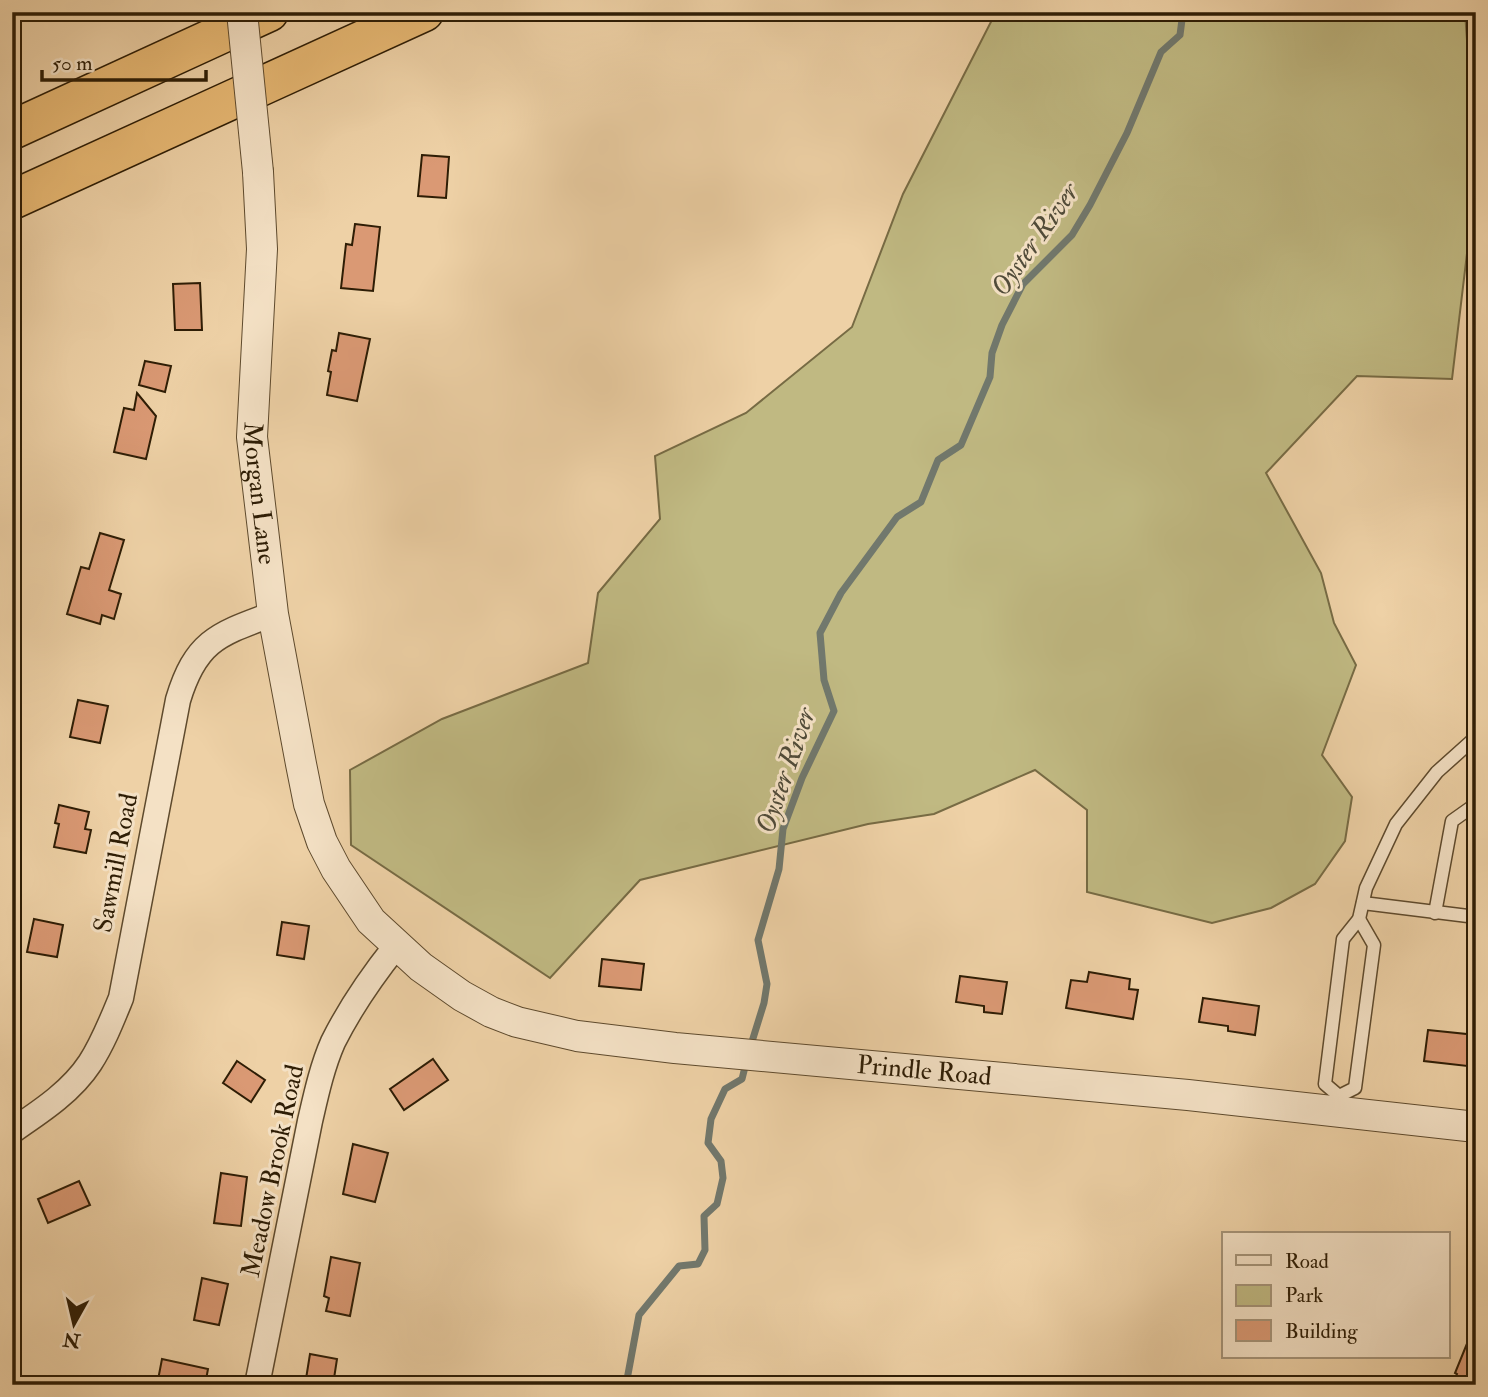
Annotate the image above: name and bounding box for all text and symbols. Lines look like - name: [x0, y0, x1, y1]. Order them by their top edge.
- scale bar: [42, 38, 206, 82]
- text: 50 m: [52, 50, 93, 77]
- water label: Oyster River: [983, 175, 1088, 304]
- street label: Morgan Lane: [235, 421, 283, 566]
- water label: Oyster River: [748, 702, 824, 839]
- street label: Sawmill Road: [87, 790, 145, 935]
- street label: Prindle Road: [856, 1049, 993, 1093]
- street label: Meadow Brook Road: [235, 1062, 311, 1280]
- legend: [1222, 1232, 1450, 1358]
- text: Road: [1285, 1248, 1330, 1275]
- text: Park: [1285, 1282, 1323, 1309]
- north arrow: [38, 1288, 108, 1358]
- text: Building: [1285, 1318, 1358, 1345]
- text: N: [61, 1327, 83, 1353]

